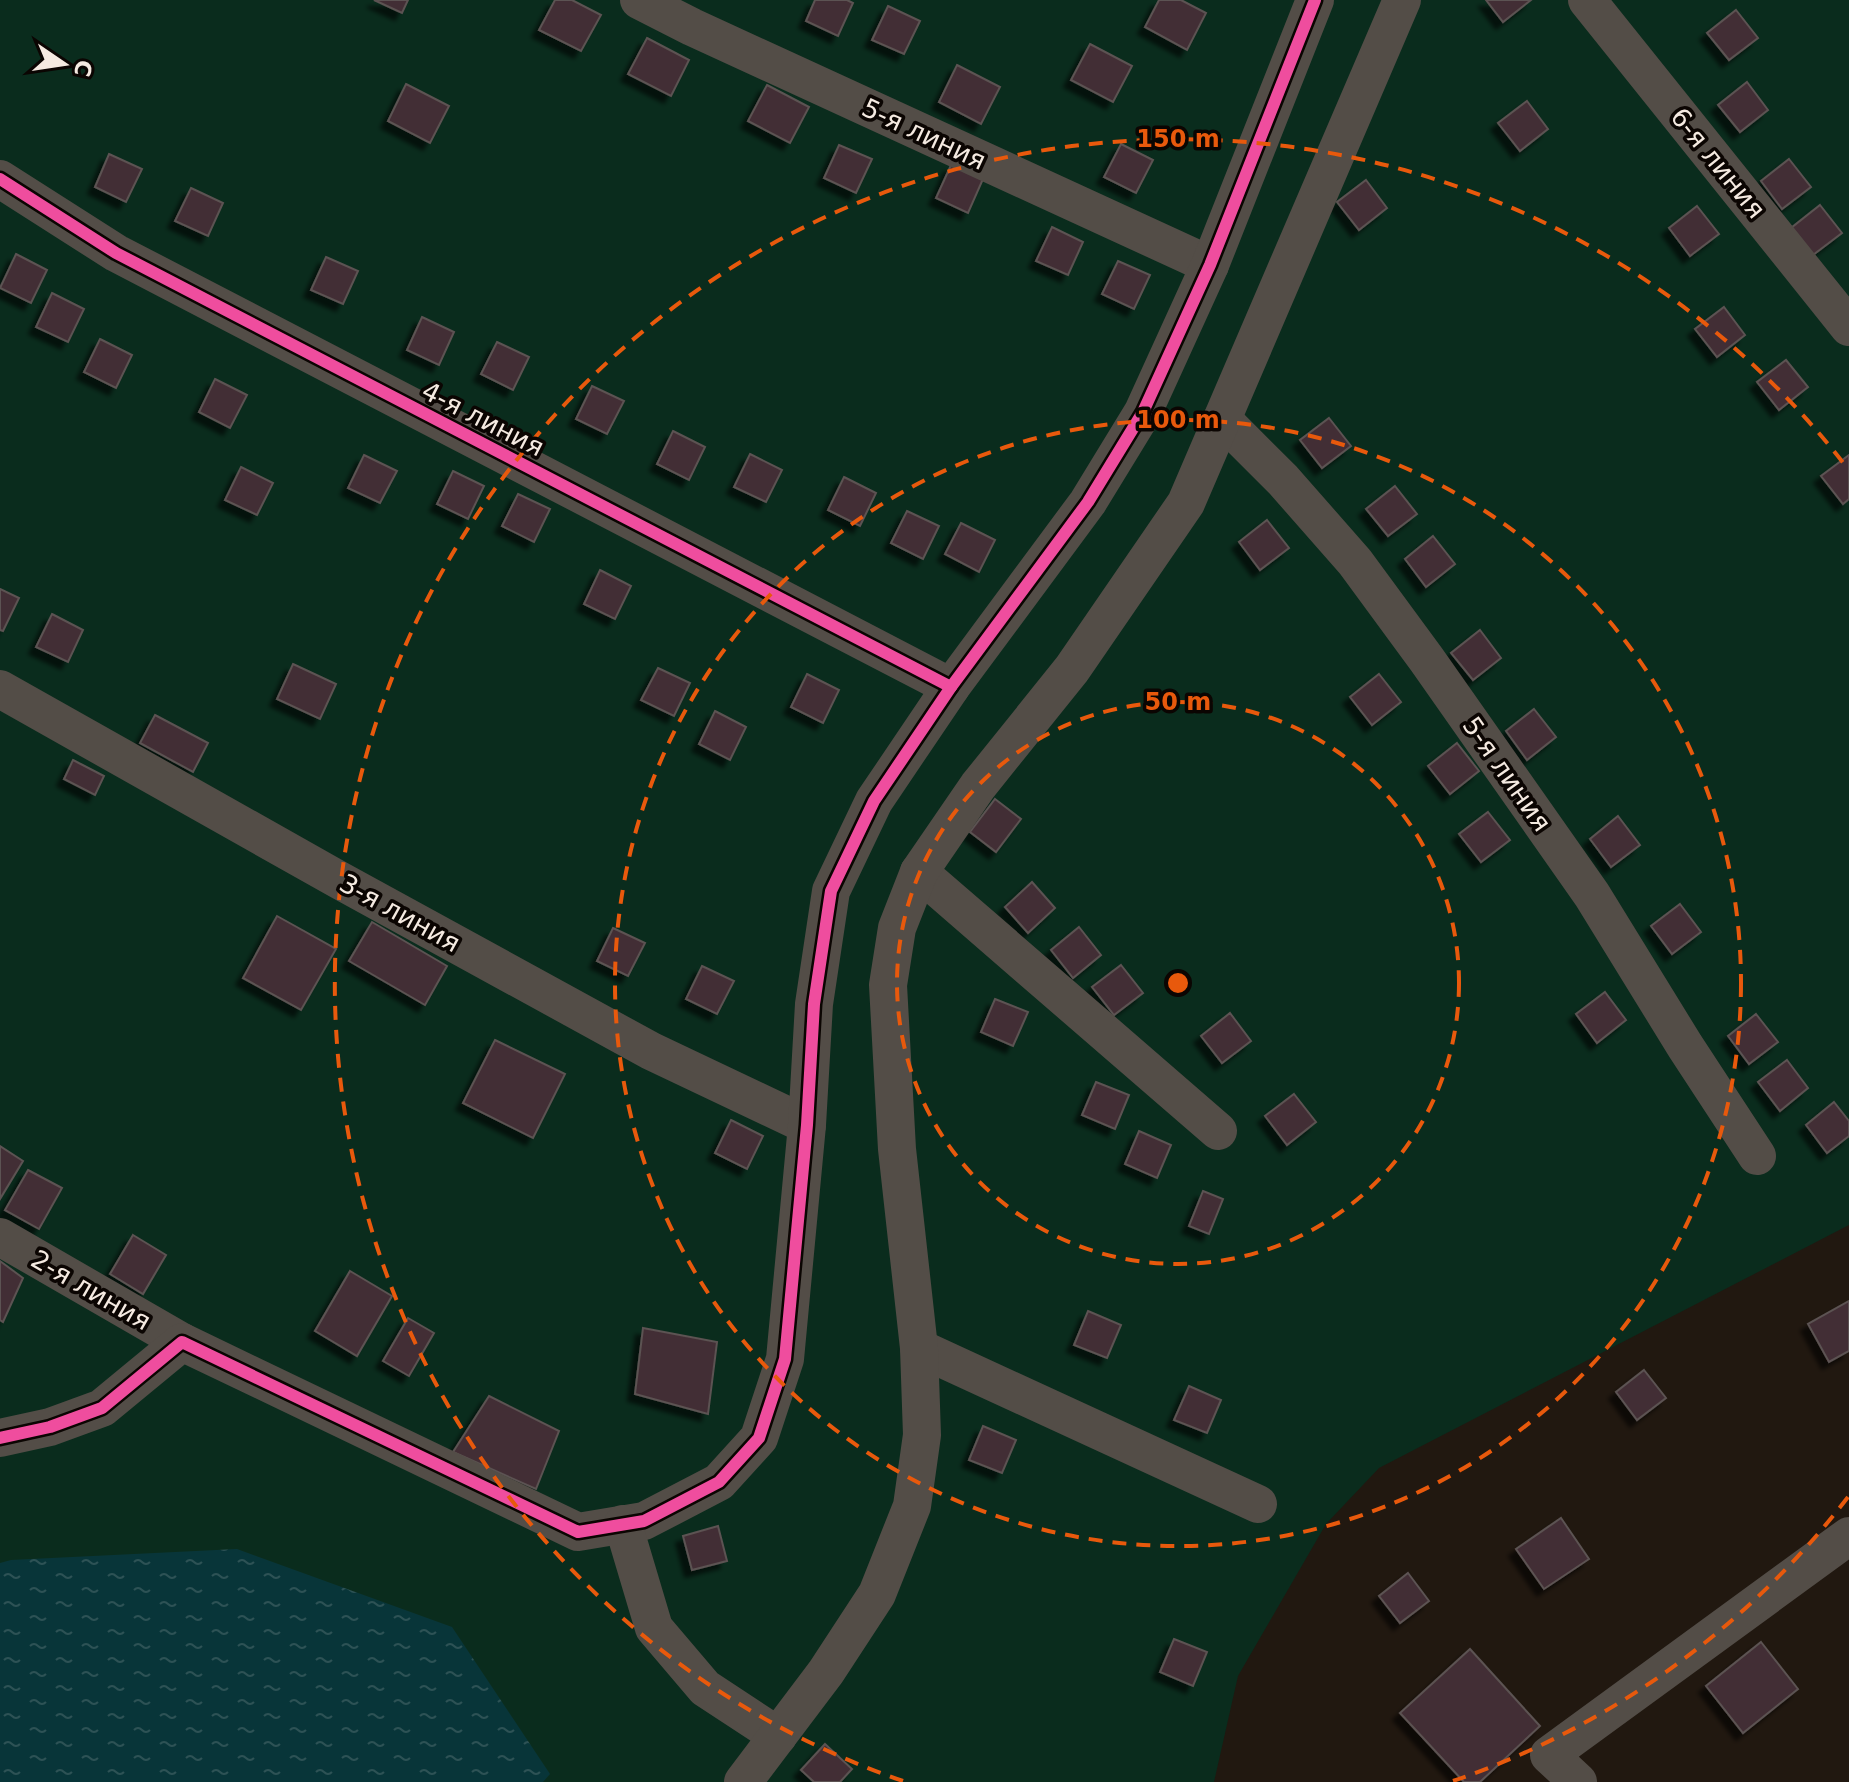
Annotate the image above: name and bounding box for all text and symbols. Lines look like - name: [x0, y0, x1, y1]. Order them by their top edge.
- north arrow: [24, 24, 104, 104]
- text: С: [69, 58, 97, 79]
- street label: 5-я линия: [857, 92, 991, 176]
- street label: 6-я линия: [1665, 102, 1771, 224]
- text: 150 m: [1136, 125, 1220, 153]
- street label: 4-я линия: [417, 375, 549, 463]
- text: 100 m: [1136, 406, 1220, 434]
- text: 50 m: [1145, 688, 1211, 716]
- street label: 5-я линия: [1457, 711, 1557, 837]
- street label: 3-я линия: [335, 868, 465, 958]
- centre of rings: [1164, 969, 1192, 997]
- street label: 2-я линия: [26, 1244, 156, 1336]

